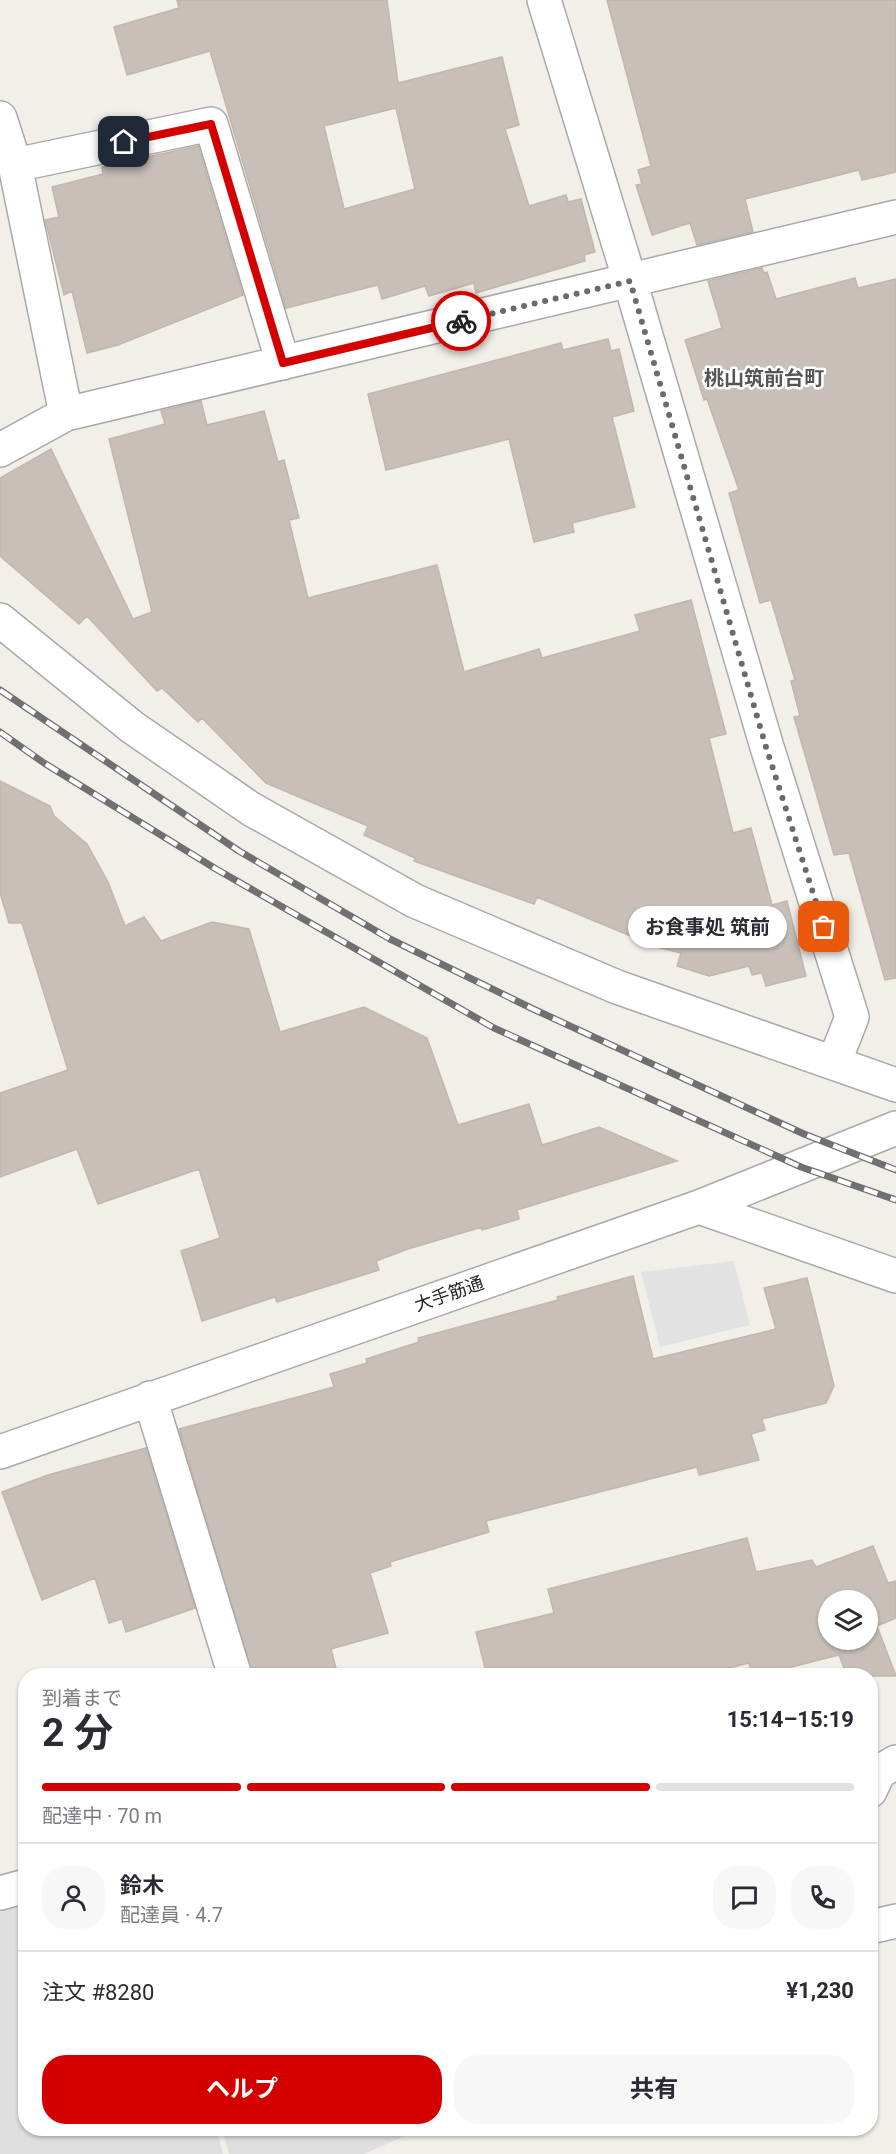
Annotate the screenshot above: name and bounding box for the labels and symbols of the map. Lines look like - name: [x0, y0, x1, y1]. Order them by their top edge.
- pin: [98, 116, 149, 167]
- courier: [431, 291, 491, 351]
- district label: 桃山筑前台町: [704, 366, 824, 390]
- pin: [798, 901, 849, 952]
- callout: お食事処 筑前: [629, 906, 788, 948]
- street label: 大手筋通: [411, 1272, 486, 1315]

